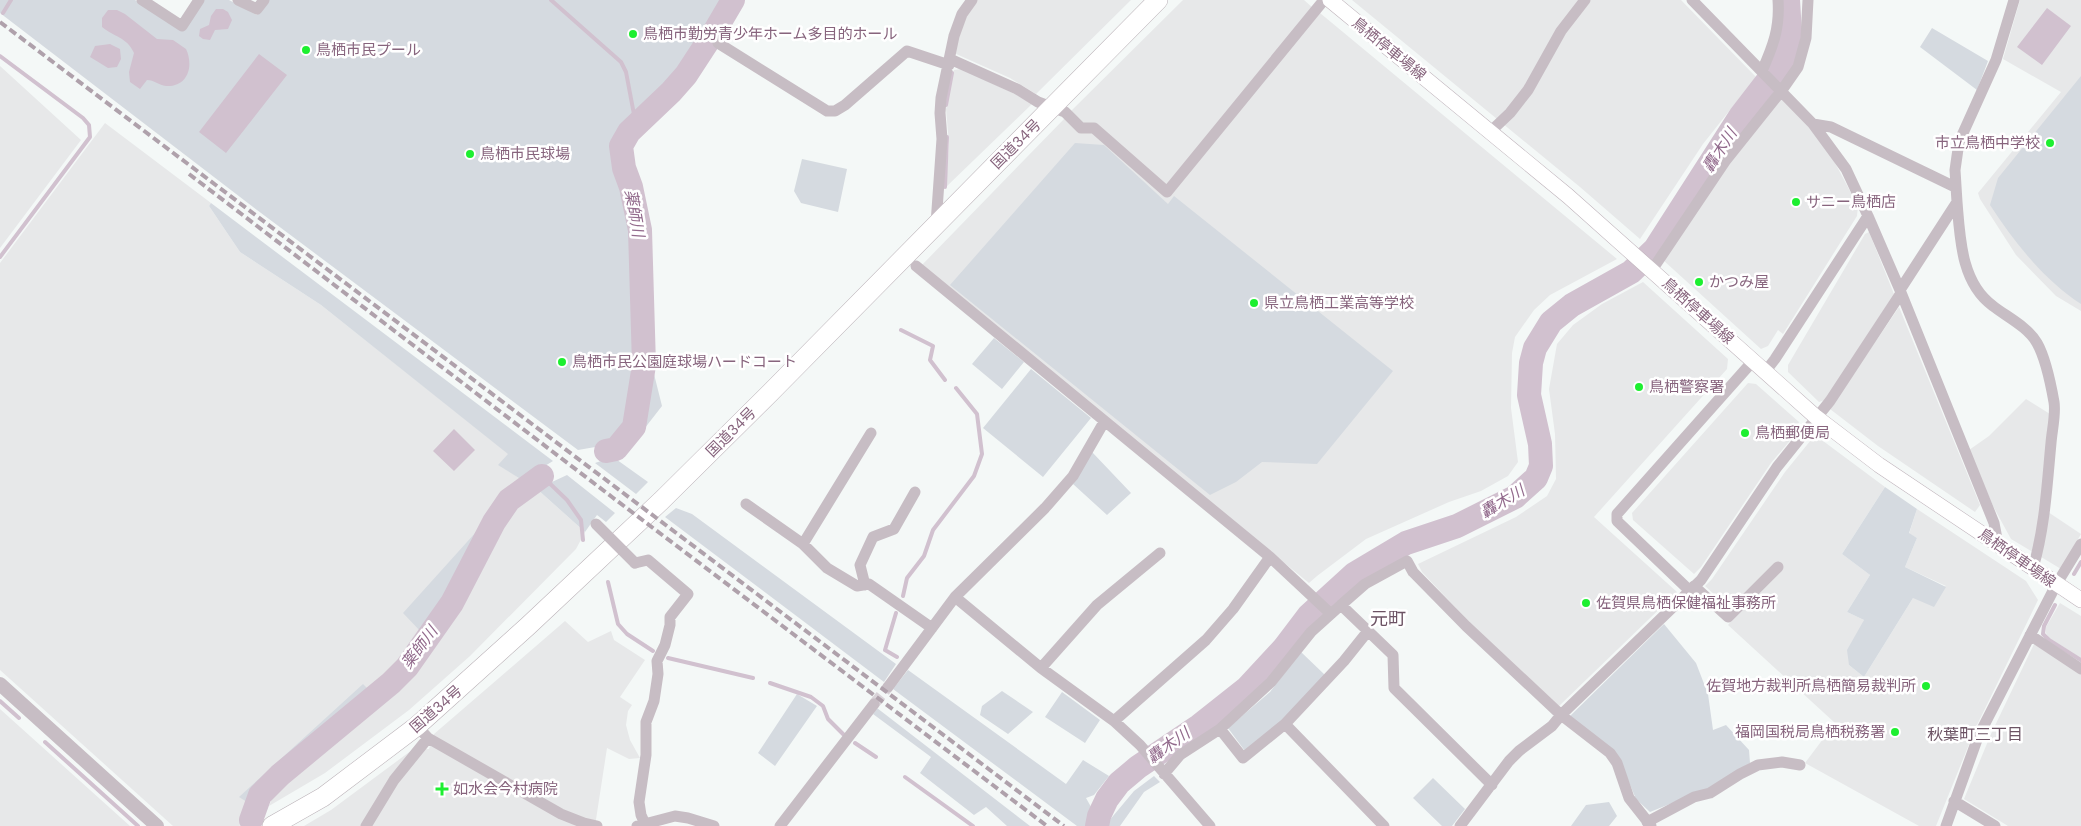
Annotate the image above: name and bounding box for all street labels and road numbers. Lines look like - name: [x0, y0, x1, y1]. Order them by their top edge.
- street label: 鳥栖停車場線: [1348, 13, 1430, 85]
- street label: 国道34号: [987, 115, 1045, 173]
- street label: 鳥栖停車場線: [1658, 273, 1738, 349]
- street label: 国道34号: [702, 403, 760, 461]
- street label: 鳥栖停車場線: [1974, 524, 2060, 592]
- street label: 国道34号: [406, 681, 466, 737]

